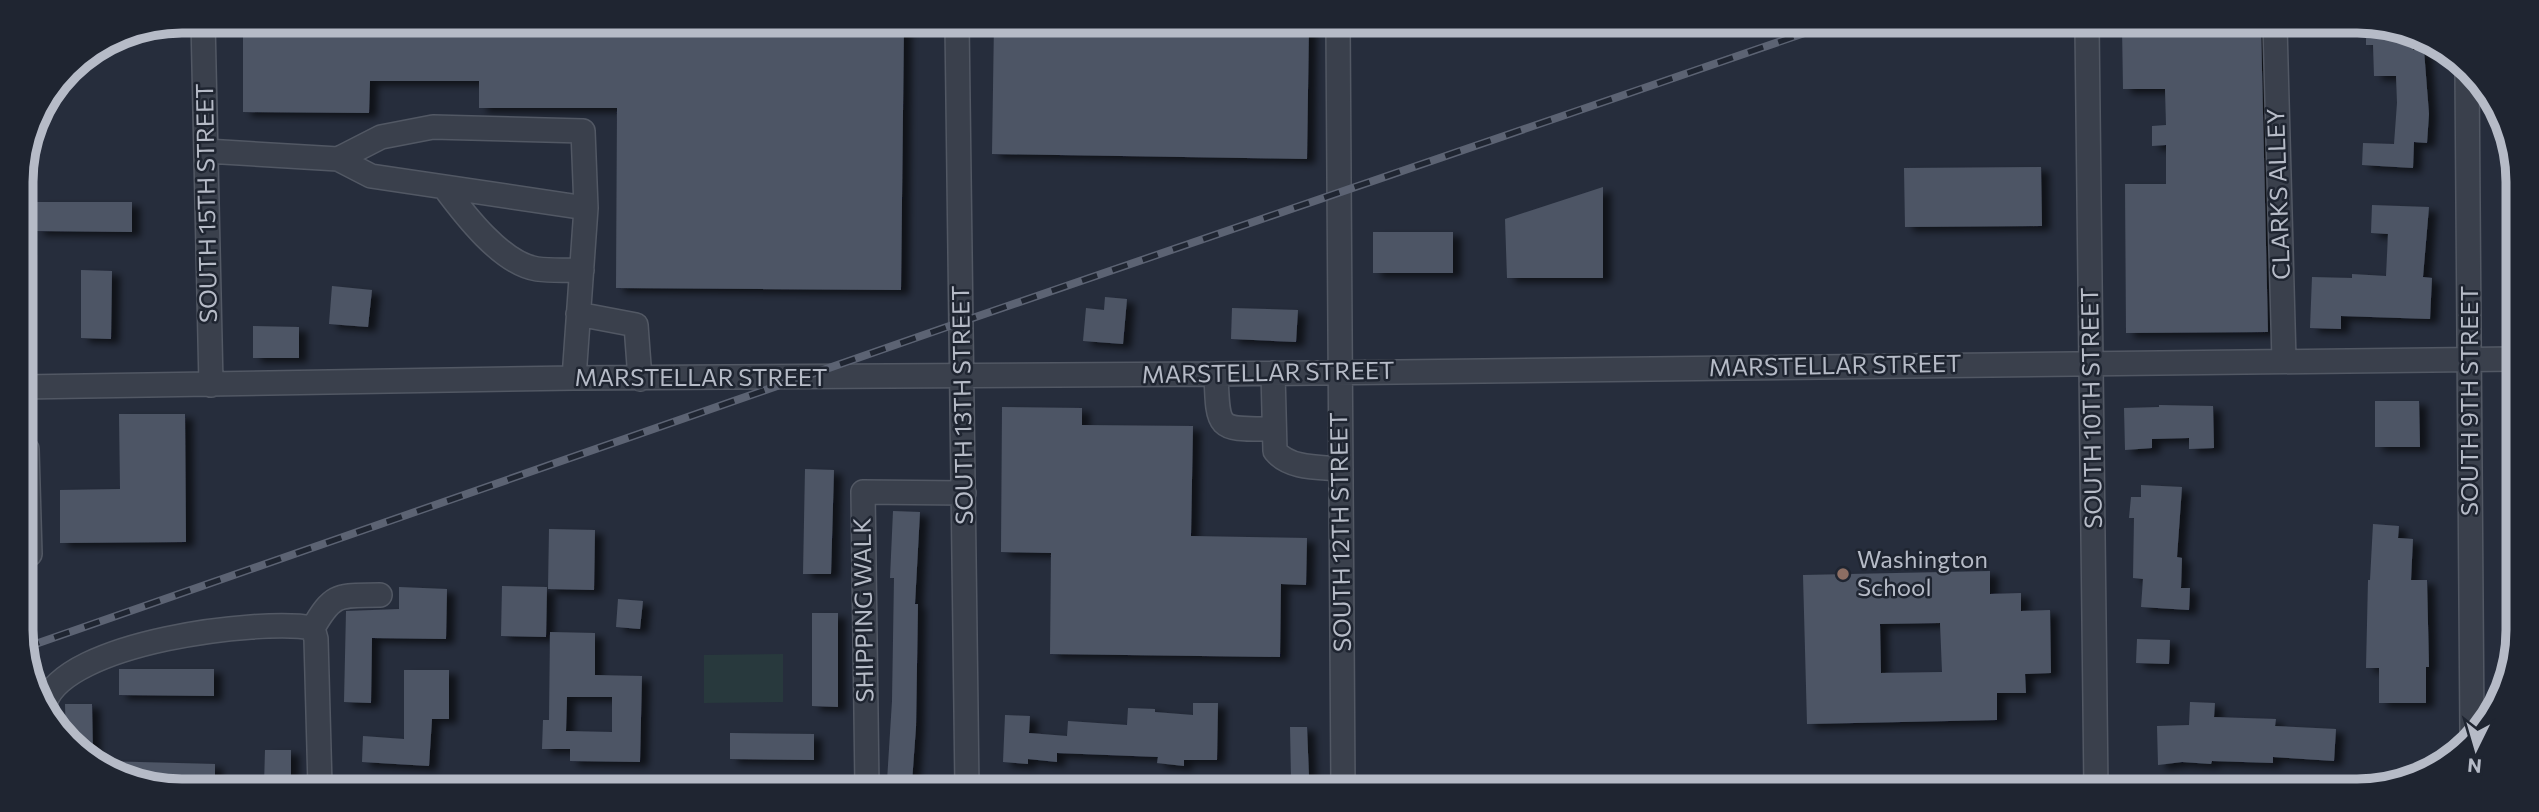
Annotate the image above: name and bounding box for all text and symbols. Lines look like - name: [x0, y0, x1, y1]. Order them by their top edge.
- street label: SOUTH 15TH STREET: [189, 83, 222, 323]
- street label: CLARKS ALLEY: [2260, 107, 2295, 280]
- street label: SOUTH 13TH STREET: [945, 285, 978, 525]
- street label: SOUTH 9TH STREET: [2454, 286, 2483, 516]
- street label: SOUTH 10TH STREET: [2074, 287, 2107, 529]
- street label: MARSTELLAR STREET: [1708, 348, 1962, 381]
- street label: MARSTELLAR STREET: [1141, 355, 1395, 388]
- street label: MARSTELLAR STREET: [575, 362, 827, 391]
- street label: SOUTH 12TH STREET: [1323, 412, 1356, 652]
- street label: SHIPPING WALK: [846, 517, 879, 703]
- place label: Washington School: [1857, 544, 1988, 601]
- marker: Washington School: [1835, 566, 1851, 582]
- north arrow: [2441, 714, 2511, 784]
- text: N: [2466, 754, 2483, 779]

